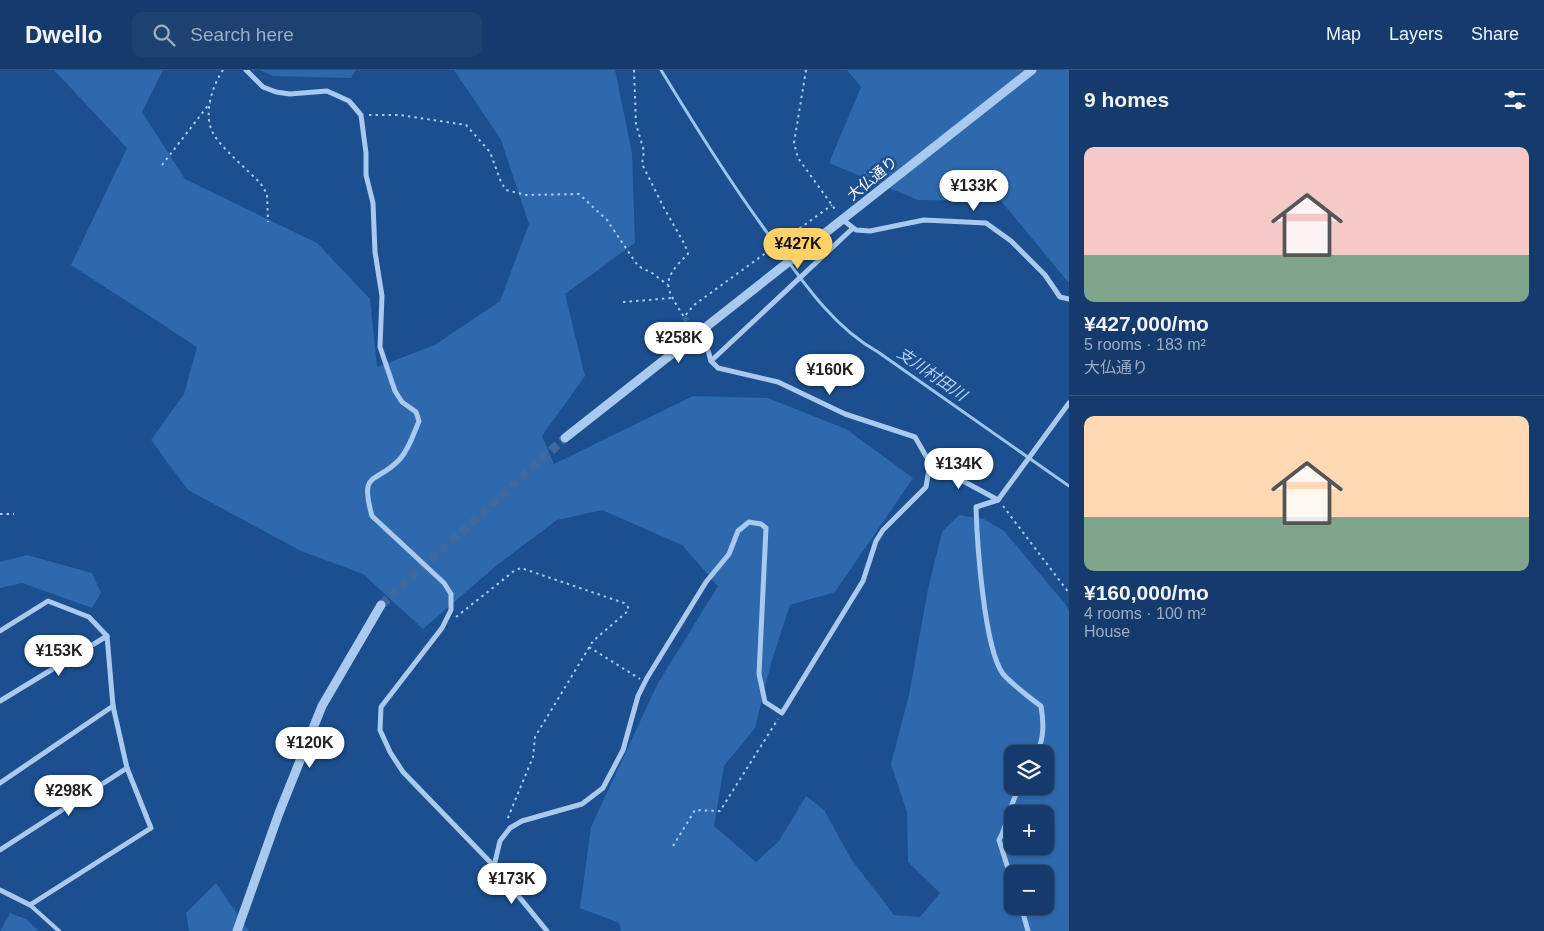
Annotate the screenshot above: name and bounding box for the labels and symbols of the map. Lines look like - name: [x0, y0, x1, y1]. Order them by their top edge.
- street label: 大仏通り: [843, 153, 901, 203]
- pin: ¥133K: [939, 170, 1009, 212]
- pin: ¥427K: [763, 228, 833, 270]
- pin: ¥258K: [644, 322, 714, 364]
- water label: 支川村田川: [894, 344, 971, 405]
- pin: ¥160K: [795, 354, 865, 396]
- pin: ¥134K: [924, 448, 994, 490]
- pin: ¥153K: [24, 634, 94, 677]
- pin: ¥120K: [275, 726, 345, 769]
- pin: ¥298K: [34, 774, 104, 817]
- pin: ¥173K: [477, 862, 547, 905]

